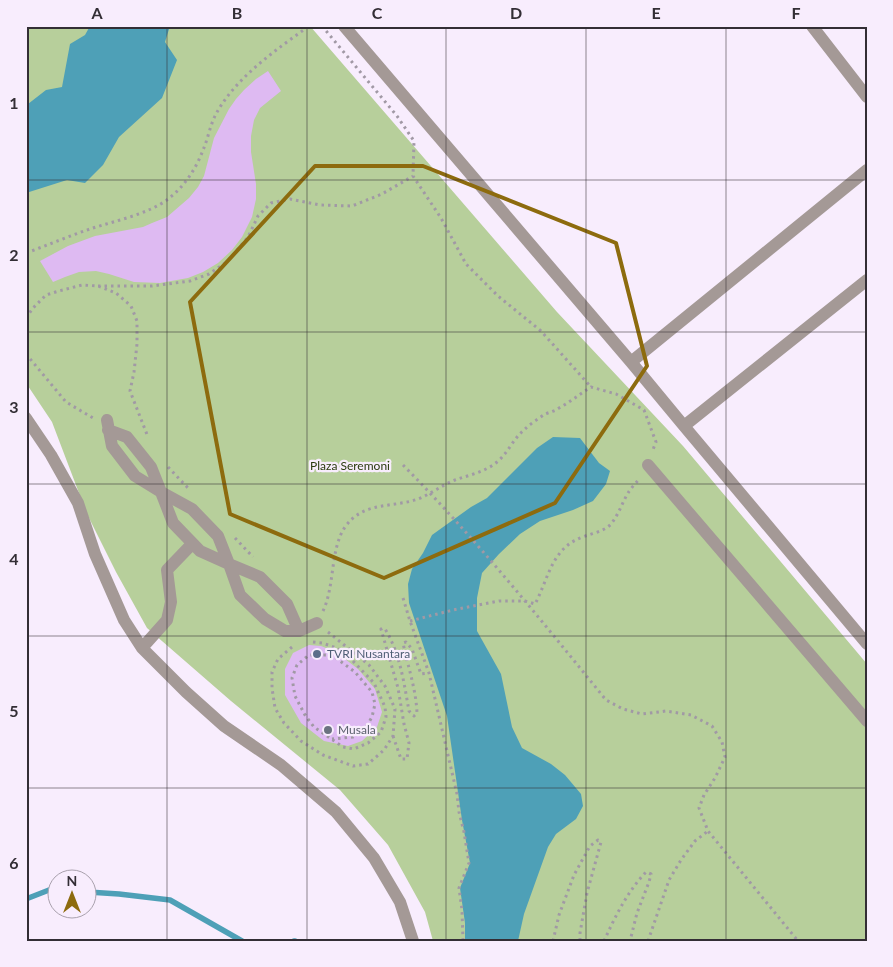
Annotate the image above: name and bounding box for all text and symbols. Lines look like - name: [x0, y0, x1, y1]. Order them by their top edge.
- text: A: [90, 3, 103, 22]
- text: B: [232, 3, 242, 22]
- text: C: [372, 3, 383, 22]
- text: D: [510, 3, 522, 22]
- text: E: [651, 3, 661, 22]
- text: F: [791, 3, 801, 22]
- text: 1: [9, 93, 19, 112]
- text: 2: [9, 245, 19, 264]
- text: 3: [9, 397, 19, 416]
- park label: Plaza Seremoni: [310, 458, 390, 473]
- text: 4: [9, 549, 19, 568]
- place label: TVRI Nusantara: [327, 646, 410, 661]
- marker: TVRI Nusantara: [311, 648, 323, 660]
- text: 5: [9, 701, 19, 720]
- place label: Musala: [338, 722, 376, 737]
- marker: Musala: [322, 724, 334, 736]
- text: 6: [9, 853, 19, 872]
- north arrow: [48, 870, 98, 920]
- text: N: [67, 872, 77, 889]

